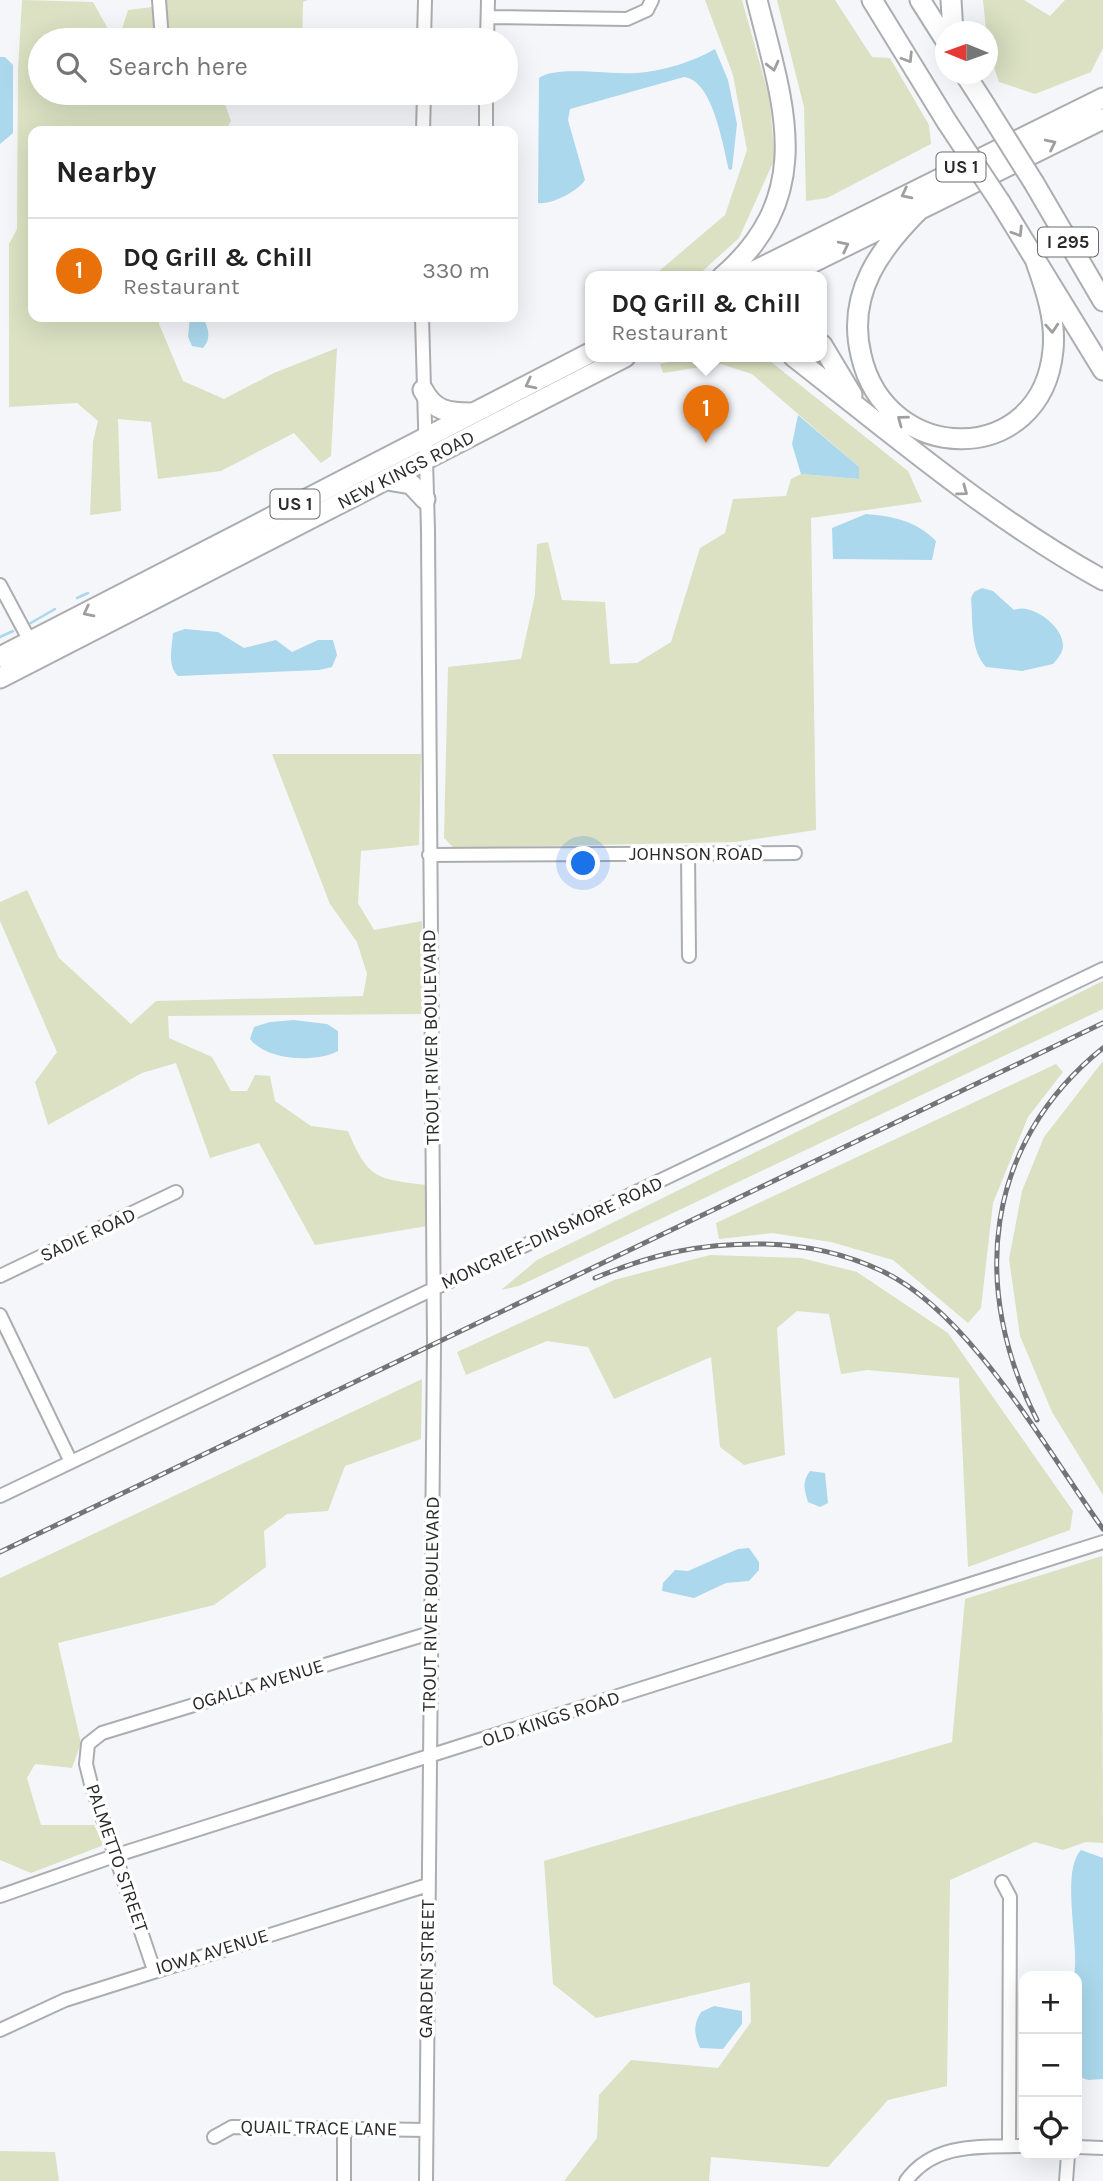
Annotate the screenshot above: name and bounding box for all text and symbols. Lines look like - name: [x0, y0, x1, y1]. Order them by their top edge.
- north arrow: [935, 21, 998, 84]
- search box: [28, 28, 518, 105]
- icon: search: [52, 48, 90, 86]
- text: Search here: [108, 51, 248, 82]
- one-way arrow: [900, 51, 913, 64]
- one-way arrow: [765, 60, 779, 72]
- one-way arrow: [1044, 139, 1056, 153]
- road number: US 1: [936, 152, 986, 182]
- text: Nearby: [56, 154, 156, 190]
- one-way arrow: [900, 185, 913, 199]
- one-way arrow: [1009, 224, 1022, 237]
- road number: I 295: [1038, 228, 1098, 256]
- one-way arrow: [837, 241, 849, 255]
- text: DQ Grill & Chill: [123, 242, 313, 273]
- text: 1: [75, 257, 83, 284]
- text: 330 m: [422, 257, 490, 284]
- popup: [585, 271, 827, 362]
- text: Restaurant: [123, 273, 240, 300]
- text: DQ Grill & Chill: [611, 288, 801, 319]
- text: Restaurant: [611, 319, 728, 346]
- one-way arrow: [1044, 322, 1059, 333]
- one-way arrow: [524, 375, 537, 389]
- pin: 1: [683, 385, 729, 443]
- one-way arrow: [897, 416, 909, 429]
- street label: NEW KINGS ROAD: [334, 426, 478, 514]
- one-way arrow: [955, 482, 968, 495]
- road number: US 1: [270, 490, 320, 518]
- one-way arrow: [83, 603, 95, 617]
- street label: JOHNSON ROAD: [629, 843, 763, 865]
- your location: [566, 846, 600, 880]
- street label: TROUT RIVER BOULEVARD: [418, 929, 444, 1145]
- street label: MONCRIEF-DINSMORE ROAD: [438, 1172, 666, 1294]
- street label: SADIE ROAD: [37, 1203, 139, 1267]
- street label: TROUT RIVER BOULEVARD: [418, 1496, 444, 1712]
- street label: OGALLA AVENUE: [190, 1655, 326, 1715]
- street label: OLD KINGS ROAD: [479, 1686, 623, 1752]
- street label: PALMETTO STREET: [81, 1781, 153, 1936]
- street label: GARDEN STREET: [415, 1899, 439, 2039]
- street label: IOWA AVENUE: [153, 1924, 271, 1980]
- map controls: [1019, 1971, 1082, 2160]
- button: +: [1019, 1971, 1082, 2034]
- button: −: [1019, 2034, 1082, 2097]
- button: locate: [1019, 2097, 1082, 2160]
- street label: QUAIL TRACE LANE: [240, 2116, 398, 2140]

